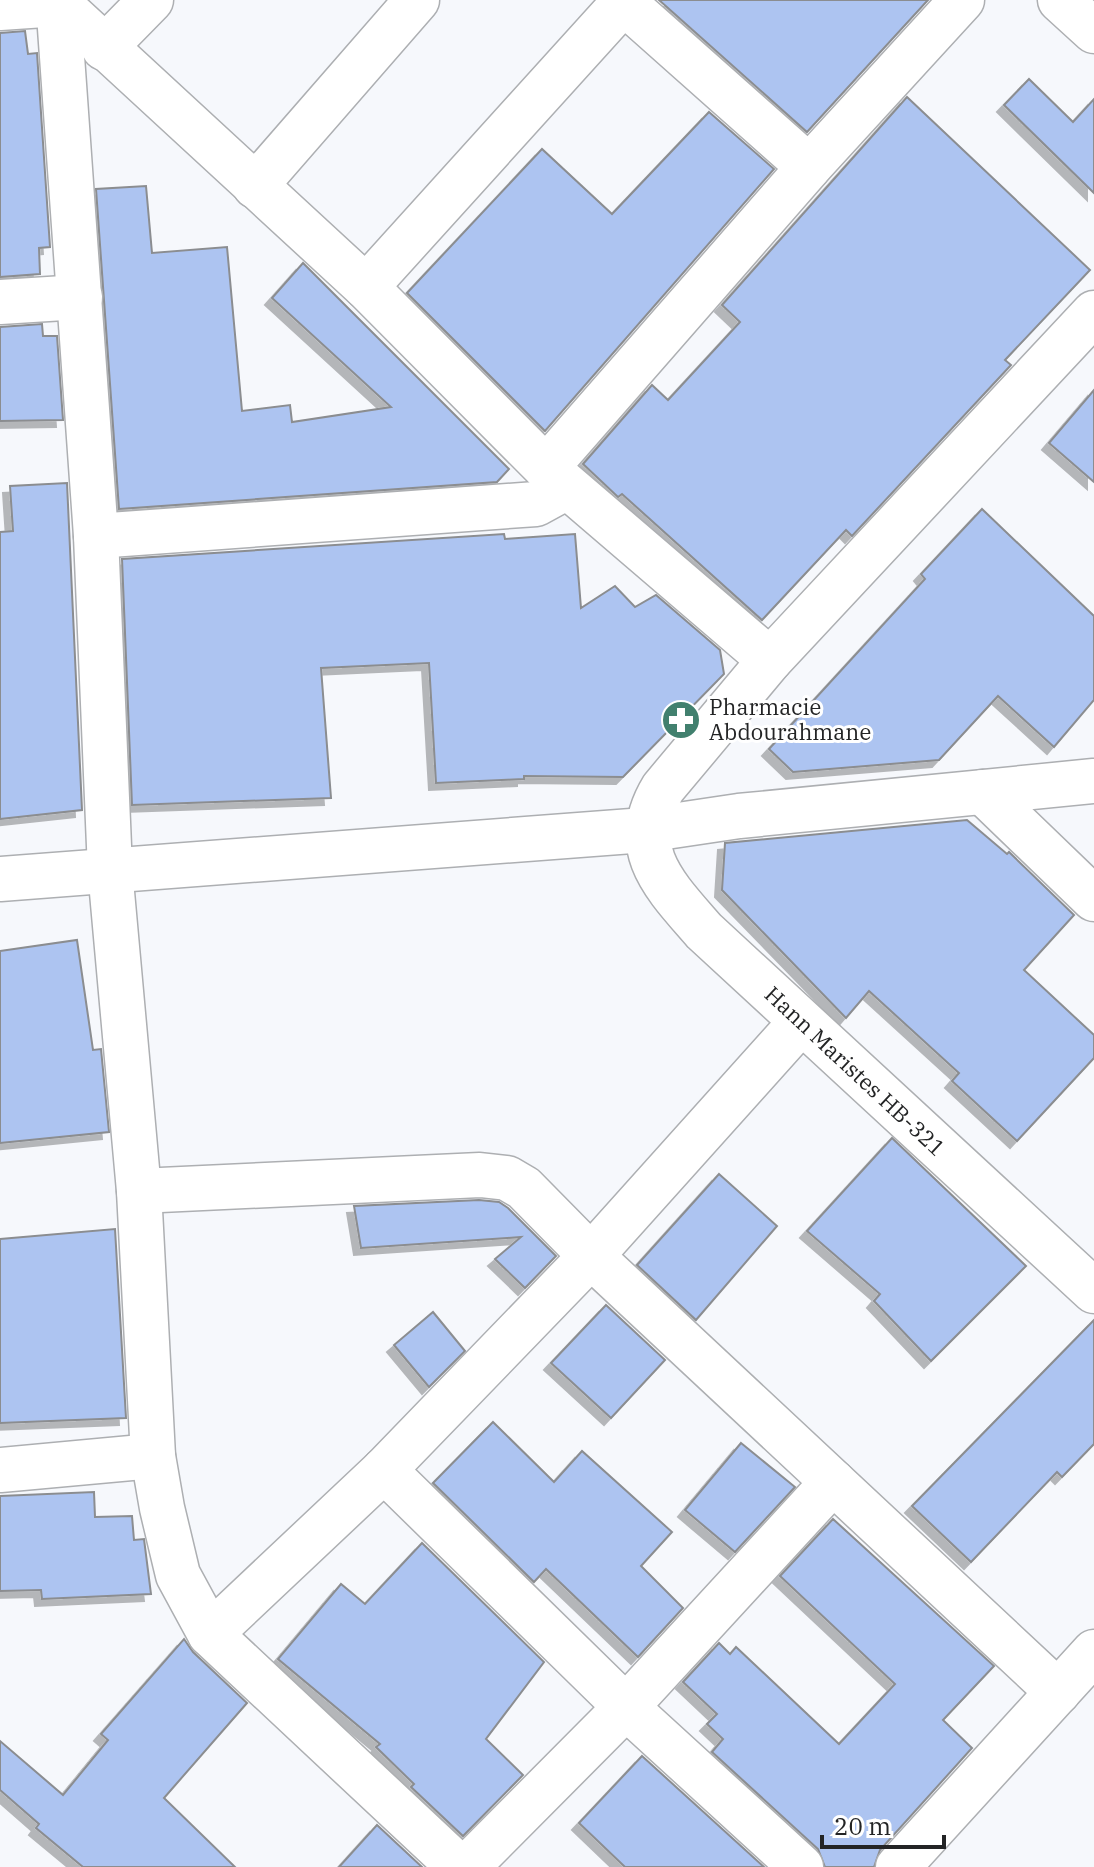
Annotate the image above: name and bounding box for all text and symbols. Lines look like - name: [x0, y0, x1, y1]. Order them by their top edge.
- place label: Pharmacie Abdourahmane: [709, 692, 871, 746]
- pharmacy icon: Pharmacie Abdourahmane: [660, 699, 702, 741]
- street label: Hann Maristes HB-321: [759, 979, 952, 1162]
- scale bar: [822, 1799, 944, 1849]
- text: 20 m: [834, 1810, 891, 1842]

